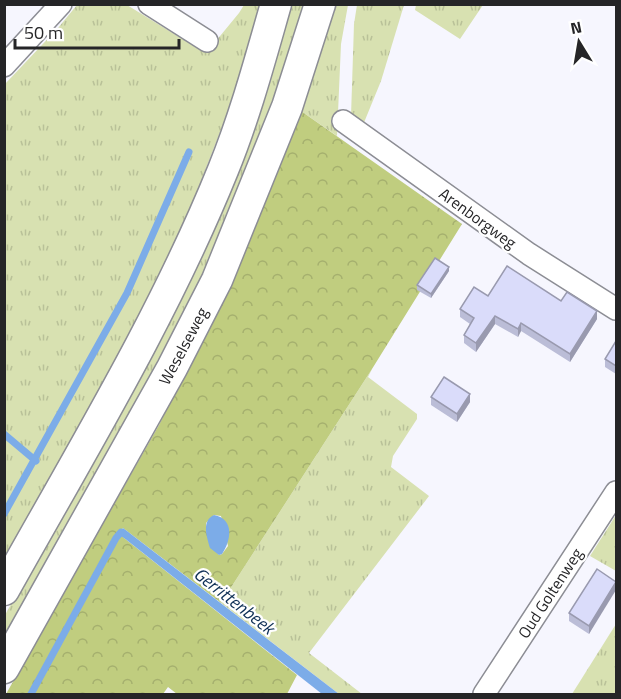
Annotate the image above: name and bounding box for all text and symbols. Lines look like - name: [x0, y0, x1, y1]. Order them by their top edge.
- scale bar: [15, 12, 178, 50]
- north arrow: [549, 12, 609, 72]
- text: N: [568, 14, 584, 40]
- text: 50 m: [24, 19, 63, 46]
- street label: Arenborgweg: [434, 182, 522, 254]
- street label: Weselseweg: [152, 303, 214, 389]
- street label: Oud Goltenweg: [512, 543, 588, 643]
- water label: Gerrittenbeek: [188, 560, 282, 642]

